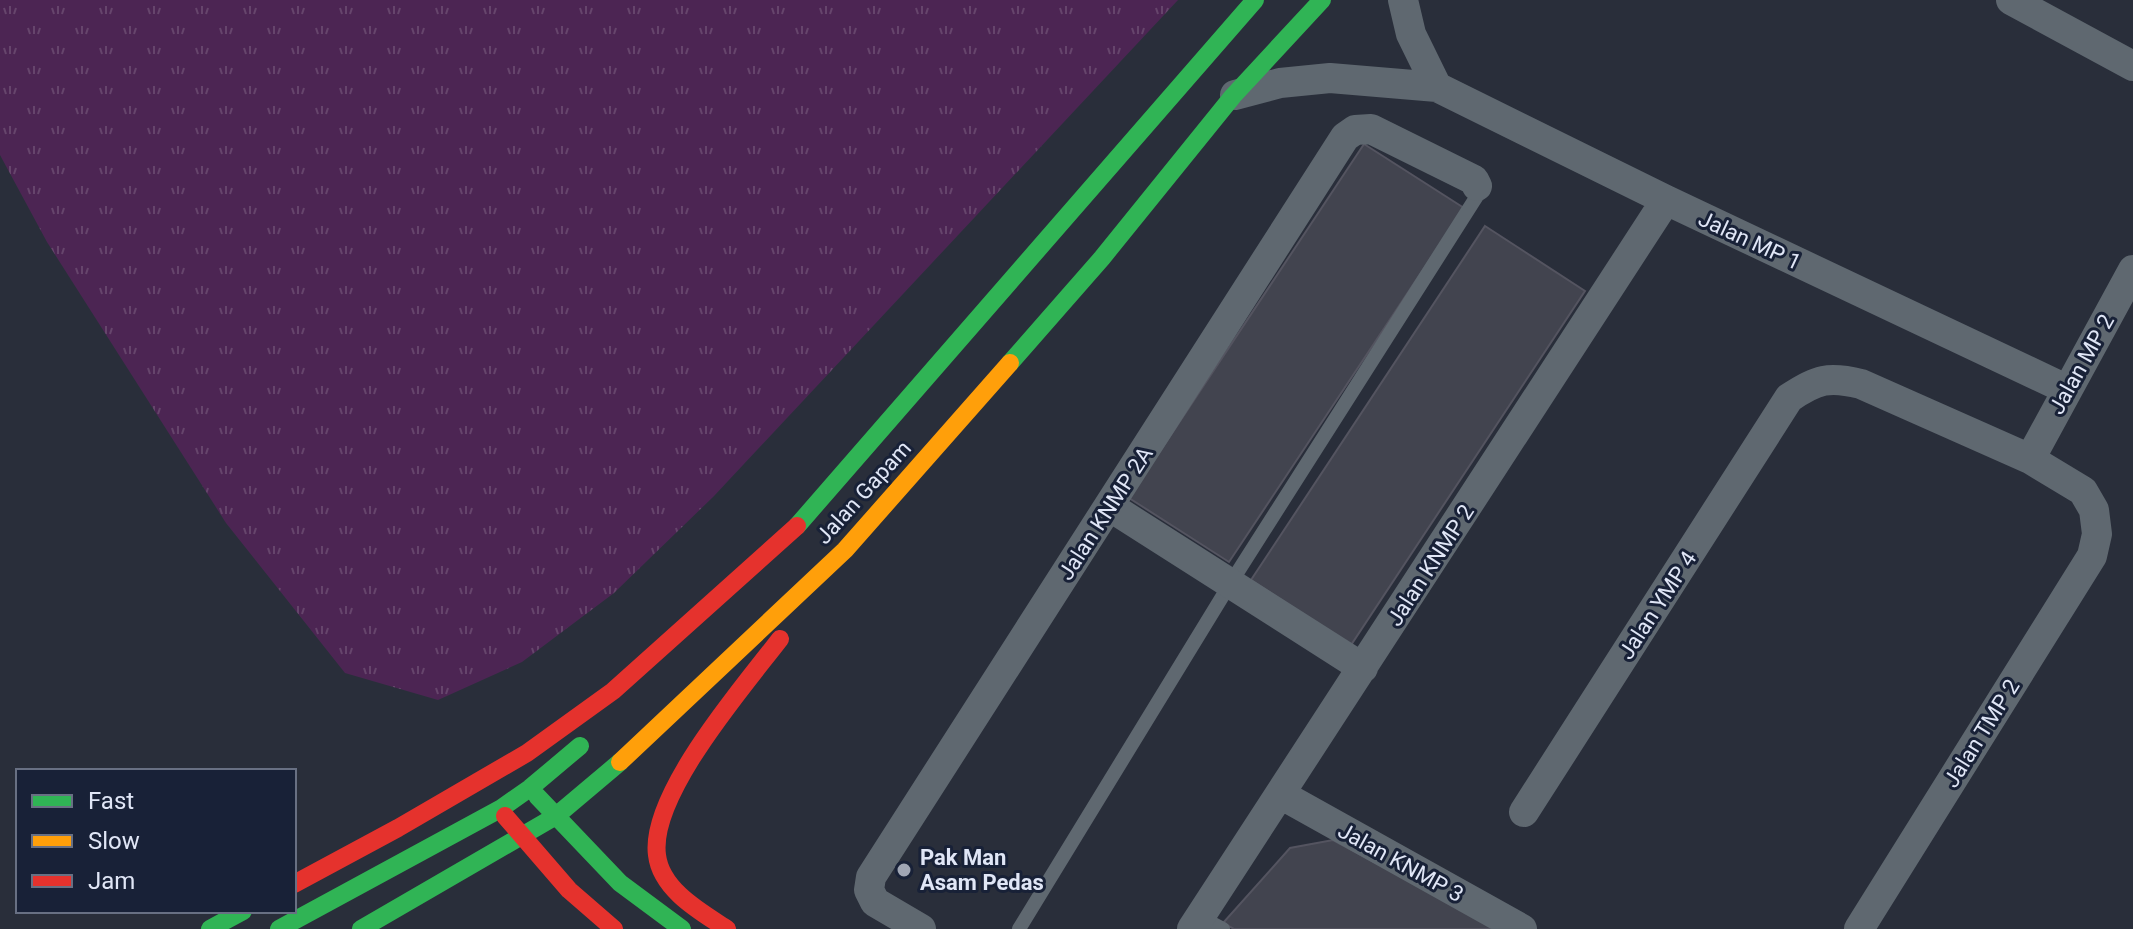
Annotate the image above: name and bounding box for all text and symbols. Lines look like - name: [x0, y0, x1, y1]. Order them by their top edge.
- street label: Jalan MP 1: [1695, 206, 1805, 275]
- street label: Jalan MP 2: [2044, 310, 2119, 418]
- street label: Jalan Gapam: [811, 436, 916, 549]
- street label: Jalan KNMP 2A: [1053, 441, 1158, 585]
- street label: Jalan KNMP 2: [1382, 500, 1479, 631]
- street label: Jalan YMP 4: [1613, 547, 1701, 664]
- street label: Jalan TMP 2: [1938, 675, 2025, 792]
- legend: [16, 769, 296, 913]
- text: Fast: [88, 787, 134, 815]
- street label: Jalan KNMP 3: [1334, 818, 1468, 907]
- text: Slow: [88, 827, 140, 855]
- place label: Pak Man Asam Pedas: [920, 845, 1044, 895]
- marker: Pak Man Asam Pedas: [895, 861, 913, 879]
- text: Jam: [88, 867, 135, 895]

